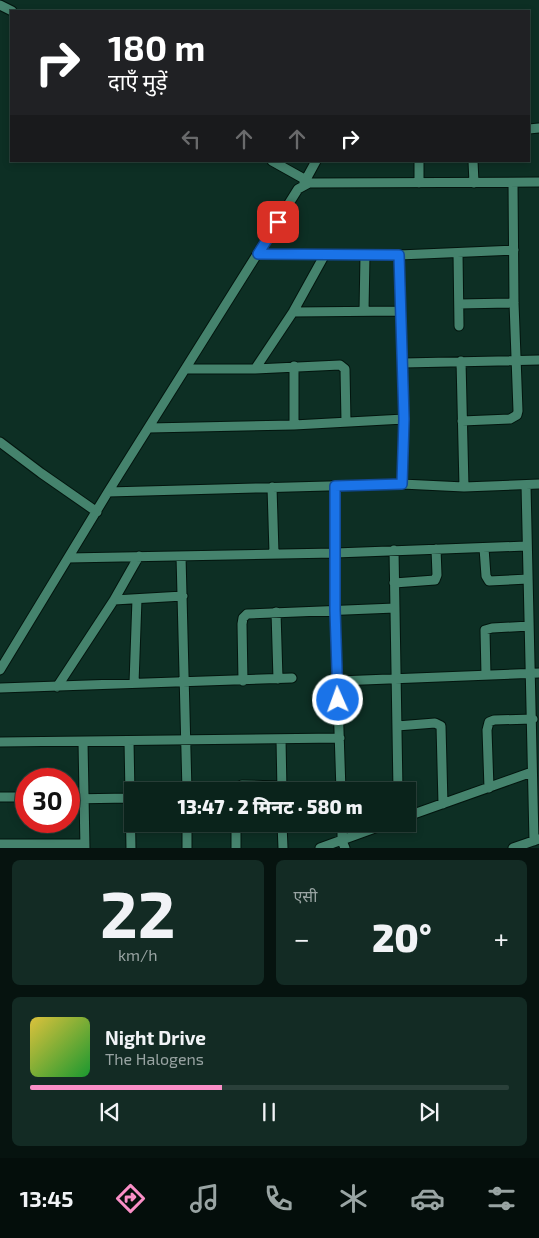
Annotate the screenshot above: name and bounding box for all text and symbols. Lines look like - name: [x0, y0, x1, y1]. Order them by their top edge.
- text: 180 m: [108, 26, 205, 68]
- icon: right: [25, 30, 90, 95]
- text: दाएँ मुड़ें: [108, 68, 167, 94]
- icon: left: [177, 125, 205, 153]
- icon: ahead: [230, 125, 258, 153]
- icon: ahead: [283, 125, 311, 153]
- icon: right: [336, 125, 364, 153]
- pin: [257, 201, 299, 243]
- icon: arrive: [264, 208, 292, 236]
- position arrow: [311, 673, 363, 725]
- speed limit sign: 30: [15, 768, 80, 833]
- text: 13:47 · 2 मिनट · 580 m: [177, 795, 363, 818]
- text: 22: [100, 873, 176, 951]
- text: एसी: [294, 886, 317, 905]
- text: 20°: [372, 914, 432, 960]
- text: −: [294, 921, 310, 955]
- text: +: [494, 921, 509, 955]
- text: km/h: [118, 945, 158, 964]
- text: Night Drive: [105, 1026, 206, 1049]
- text: The Halogens: [105, 1049, 204, 1068]
- icon: previous: [96, 1098, 124, 1126]
- icon: pause: [255, 1098, 283, 1126]
- icon: next: [415, 1098, 443, 1126]
- icon: directions: [113, 1181, 148, 1216]
- icon: music: [187, 1181, 222, 1216]
- icon: phone: [261, 1181, 296, 1216]
- icon: climate: [336, 1181, 371, 1216]
- icon: car: [410, 1181, 445, 1216]
- icon: filters: [484, 1181, 519, 1216]
- text: 13:45: [20, 1185, 73, 1211]

